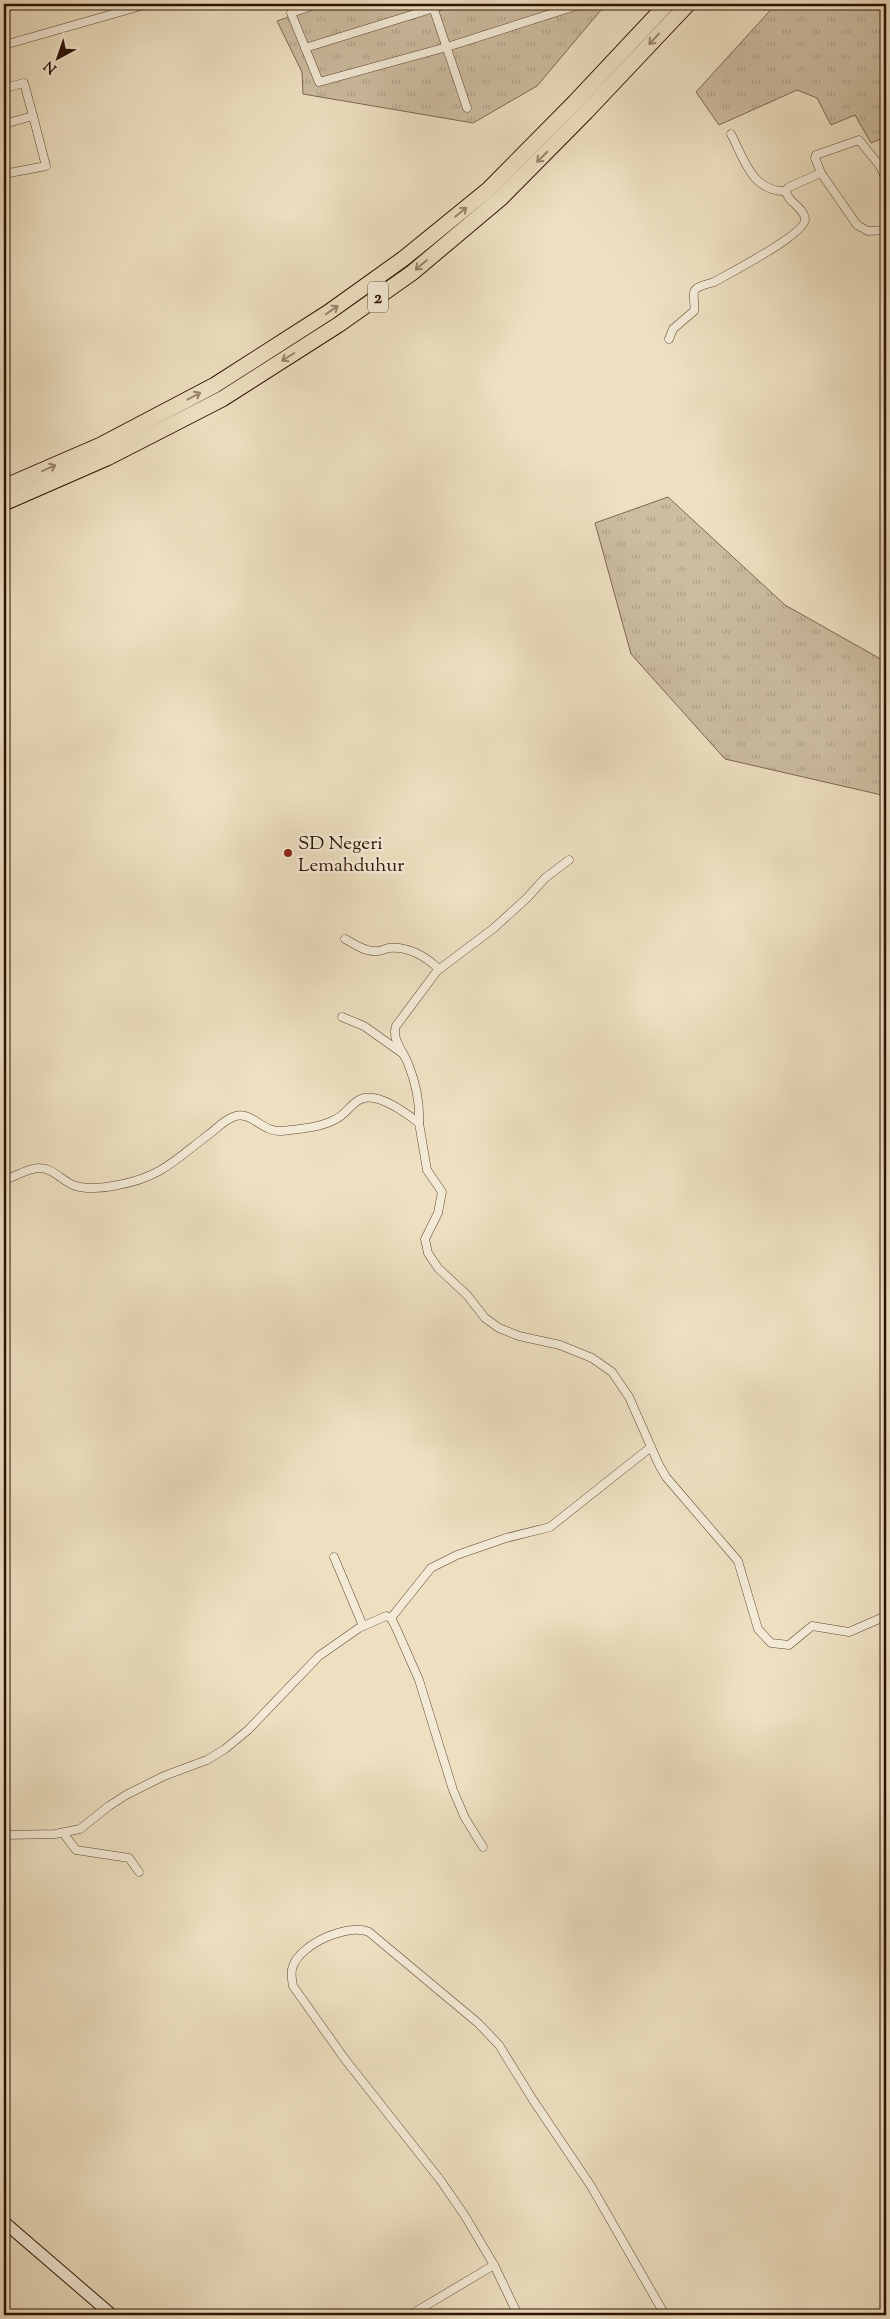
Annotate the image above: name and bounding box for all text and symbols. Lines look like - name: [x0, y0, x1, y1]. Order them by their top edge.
- north arrow: [32, 32, 82, 82]
- one-way arrow: [648, 33, 660, 46]
- text: N: [40, 55, 62, 78]
- one-way arrow: [536, 150, 548, 163]
- one-way arrow: [455, 206, 468, 217]
- one-way arrow: [415, 259, 428, 270]
- road number: 2: [368, 282, 388, 312]
- one-way arrow: [325, 305, 339, 315]
- one-way arrow: [281, 353, 295, 363]
- one-way arrow: [186, 391, 201, 400]
- one-way arrow: [41, 463, 56, 473]
- place label: SD Negeri Lemahduhur: [298, 831, 404, 880]
- marker: SD Negeri Lemahduhur: [282, 847, 294, 859]

